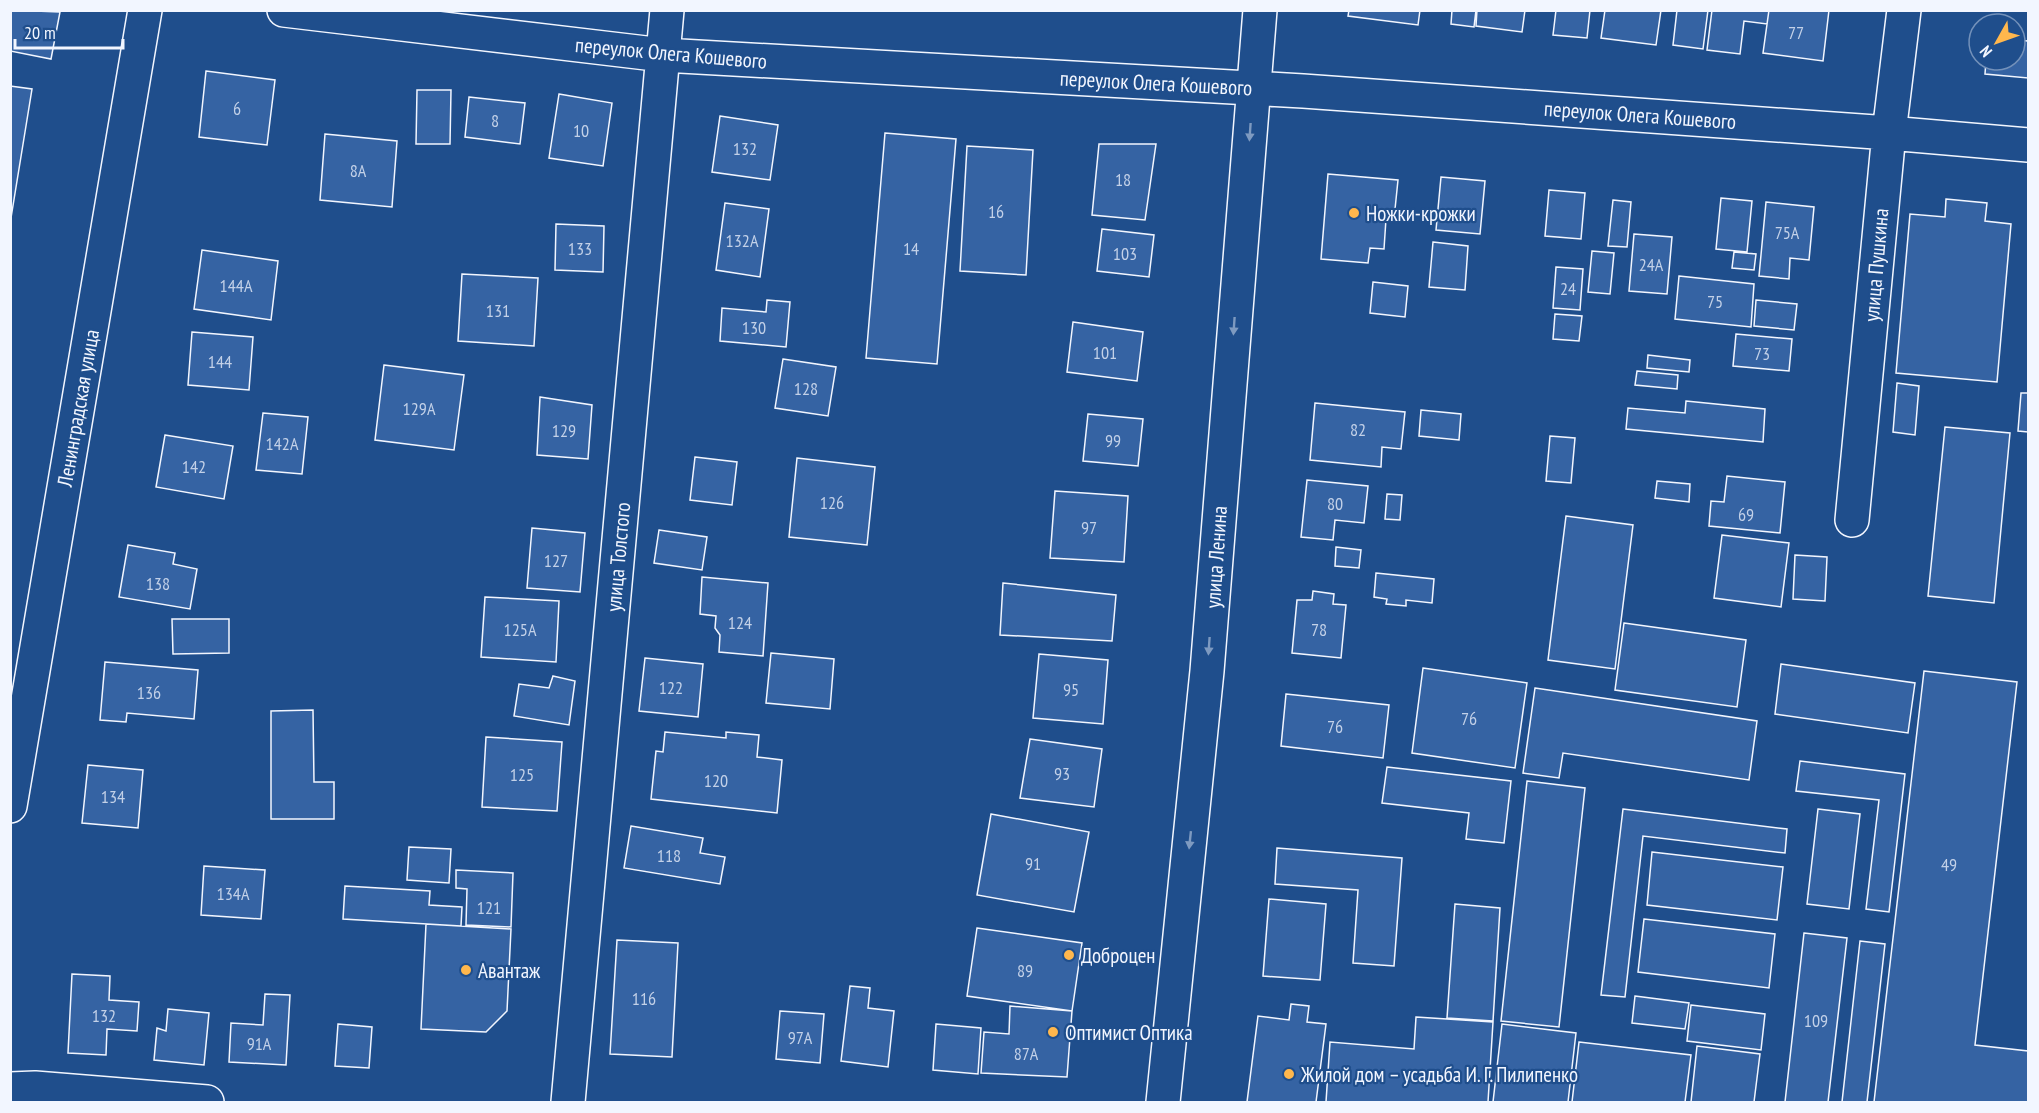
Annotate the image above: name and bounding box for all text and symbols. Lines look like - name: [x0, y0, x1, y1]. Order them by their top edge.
- scale bar: [15, 12, 123, 50]
- north arrow: [1967, 12, 2027, 72]
- text: 20 m: [24, 21, 56, 44]
- house number: 77: [1788, 21, 1804, 44]
- street label: переулок Олега Кошевого: [574, 31, 768, 75]
- text: N: [1975, 42, 1996, 61]
- street label: переулок Олега Кошевого: [1059, 64, 1253, 102]
- street label: переулок Олега Кошевого: [1543, 95, 1737, 135]
- house number: 6: [233, 97, 241, 120]
- house number: 8: [491, 109, 499, 132]
- house number: 10: [573, 119, 589, 142]
- one-way arrow: [1245, 122, 1254, 141]
- house number: 132: [733, 137, 757, 160]
- house number: 8А: [350, 159, 367, 182]
- house number: 18: [1115, 168, 1131, 191]
- house number: 16: [988, 200, 1004, 223]
- place label: Ножки-крожки: [1366, 200, 1476, 227]
- marker: Ножки-крожки: [1347, 206, 1361, 220]
- street label: улица Пушкина: [1858, 207, 1894, 323]
- house number: 75А: [1775, 221, 1800, 244]
- house number: 132А: [726, 229, 759, 252]
- house number: 133: [568, 237, 592, 260]
- house number: 14: [903, 237, 919, 260]
- house number: 103: [1113, 242, 1137, 265]
- house number: 24А: [1639, 253, 1664, 276]
- house number: 144А: [220, 274, 253, 297]
- house number: 24: [1560, 277, 1576, 300]
- house number: 75: [1707, 290, 1723, 313]
- house number: 131: [486, 299, 510, 322]
- house number: 130: [742, 316, 766, 339]
- one-way arrow: [1230, 316, 1239, 335]
- street label: Ленинградская улица: [51, 327, 105, 490]
- house number: 101: [1093, 341, 1117, 364]
- house number: 73: [1754, 342, 1770, 365]
- house number: 144: [208, 350, 232, 373]
- house number: 128: [794, 377, 818, 400]
- house number: 129А: [403, 397, 436, 420]
- house number: 82: [1350, 418, 1366, 441]
- house number: 129: [552, 419, 576, 442]
- house number: 99: [1105, 429, 1121, 452]
- house number: 142А: [266, 432, 299, 455]
- house number: 142: [182, 455, 206, 478]
- house number: 126: [820, 491, 844, 514]
- house number: 80: [1327, 492, 1343, 515]
- street label: улица Толстого: [600, 501, 636, 613]
- house number: 69: [1738, 503, 1754, 526]
- street label: улица Ленина: [1199, 505, 1233, 609]
- house number: 97: [1081, 516, 1097, 539]
- house number: 127: [544, 549, 568, 572]
- house number: 138: [146, 572, 170, 595]
- house number: 124: [728, 611, 752, 634]
- house number: 125А: [504, 618, 537, 641]
- house number: 78: [1311, 618, 1327, 641]
- one-way arrow: [1205, 636, 1214, 655]
- house number: 122: [659, 676, 683, 699]
- house number: 95: [1063, 678, 1079, 701]
- house number: 136: [137, 681, 161, 704]
- house number: 76: [1461, 707, 1477, 730]
- house number: 76: [1327, 715, 1343, 738]
- house number: 93: [1054, 762, 1070, 785]
- house number: 125: [510, 763, 534, 786]
- house number: 120: [704, 769, 728, 792]
- house number: 134: [101, 785, 125, 808]
- one-way arrow: [1185, 831, 1195, 850]
- house number: 118: [657, 844, 681, 867]
- house number: 91: [1025, 852, 1041, 875]
- house number: 49: [1941, 853, 1957, 876]
- house number: 134А: [217, 882, 250, 905]
- house number: 121: [477, 896, 501, 919]
- place label: Доброцен: [1081, 942, 1155, 969]
- marker: Доброцен: [1062, 948, 1076, 962]
- place label: Авантаж: [478, 957, 541, 984]
- house number: 89: [1017, 959, 1033, 982]
- marker: Авантаж: [459, 963, 473, 977]
- house number: 116: [632, 987, 656, 1010]
- house number: 132: [92, 1004, 116, 1027]
- house number: 109: [1804, 1009, 1828, 1032]
- place label: Оптимист Оптика: [1065, 1019, 1193, 1046]
- marker: Оптимист Оптика: [1046, 1025, 1060, 1039]
- house number: 97А: [788, 1026, 813, 1049]
- house number: 91А: [247, 1032, 272, 1055]
- house number: 87А: [1014, 1042, 1039, 1065]
- place label: Жилой дом – усадьба И. Г. Пилипенко: [1300, 1061, 1578, 1088]
- marker: Жилой дом – усадьба И. Г. Пилипенко: [1282, 1067, 1296, 1081]

